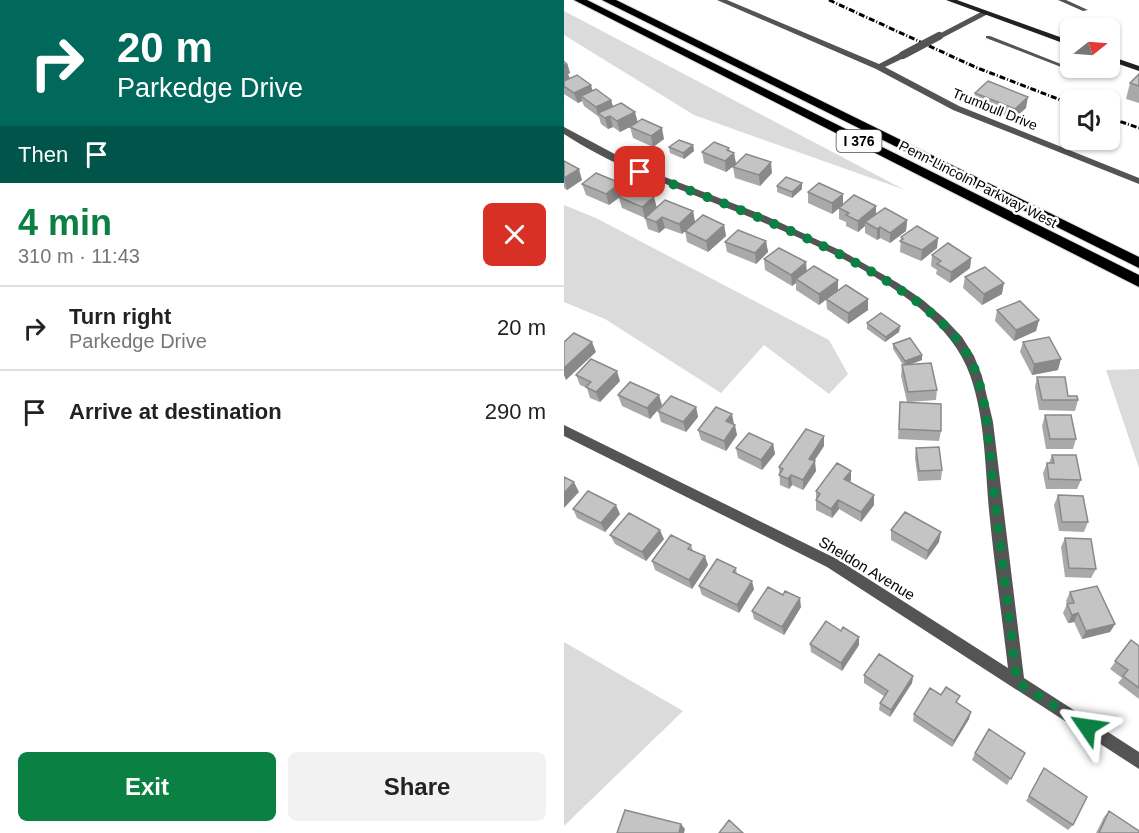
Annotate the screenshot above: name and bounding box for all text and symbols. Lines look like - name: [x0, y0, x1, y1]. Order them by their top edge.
- north arrow: [1060, 18, 1120, 78]
- map controls: [1060, 18, 1120, 150]
- icon: right: [18, 24, 96, 102]
- text: 20 m: [117, 24, 213, 71]
- text: Parkedge Drive: [117, 73, 303, 103]
- street label: Trumbull Drive: [950, 85, 1040, 133]
- button: sound: [1060, 90, 1120, 150]
- road number: I 376: [836, 130, 882, 152]
- street label: Penn-Lincoln Parkway West: [896, 137, 1060, 231]
- icon: arrive: [80, 138, 113, 171]
- text: Then: [18, 142, 68, 167]
- pin: [614, 146, 665, 197]
- icon: arrive: [623, 155, 656, 188]
- text: 4 min: [18, 202, 112, 243]
- button: close: [483, 203, 546, 266]
- text: 310 m · 11:43: [18, 245, 140, 267]
- text: Turn right: [69, 304, 171, 329]
- icon: right: [18, 312, 51, 345]
- text: 20 m: [497, 315, 546, 340]
- text: Parkedge Drive: [69, 330, 207, 352]
- icon: arrive: [18, 396, 51, 429]
- text: Arrive at destination: [69, 399, 282, 424]
- text: 290 m: [485, 399, 546, 424]
- street label: Sheldon Avenue: [816, 533, 918, 603]
- position arrow: [1055, 695, 1119, 759]
- button: Exit: [18, 752, 276, 821]
- button: Share: [288, 752, 546, 821]

